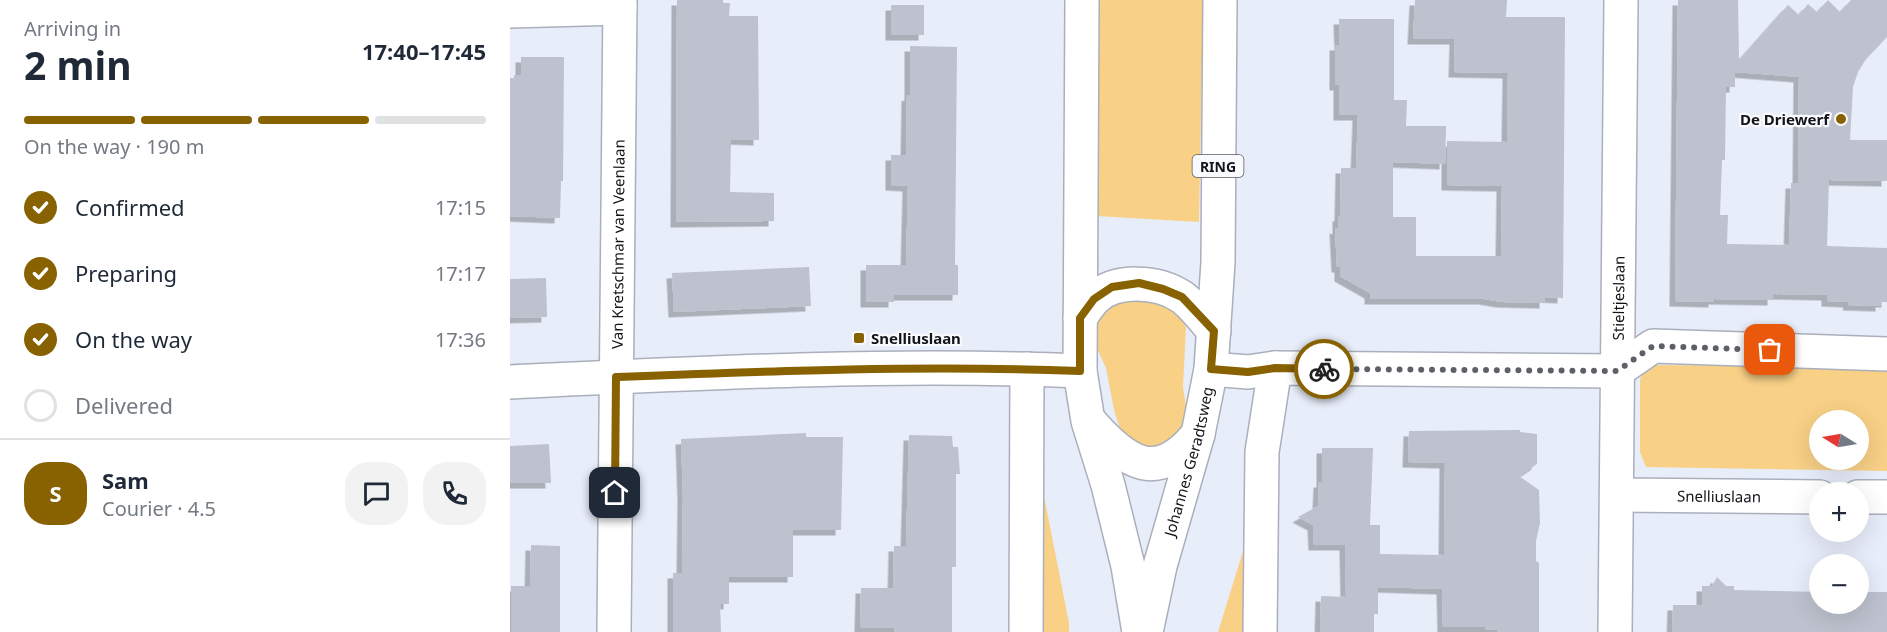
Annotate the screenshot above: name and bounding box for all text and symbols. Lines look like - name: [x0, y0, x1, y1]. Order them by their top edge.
- text: Arriving in: [24, 15, 121, 42]
- text: 17:40–17:45: [362, 36, 486, 66]
- text: 2 min: [24, 38, 131, 91]
- place label: De Driewerf: [1740, 109, 1830, 129]
- marker: De Driewerf: [1834, 112, 1848, 126]
- text: On the way · 190 m: [24, 133, 204, 160]
- street label: Van Kretschmar van Veenlaan: [607, 139, 629, 349]
- road number: RING: [1192, 155, 1244, 177]
- icon: check: [24, 191, 57, 224]
- text: Confirmed: [75, 192, 185, 222]
- text: 17:15: [435, 194, 486, 221]
- street label: Stieltjeslaan: [1608, 256, 1629, 341]
- icon: check: [24, 257, 57, 290]
- text: Preparing: [75, 258, 177, 288]
- text: 17:17: [435, 260, 486, 287]
- icon: check: [24, 323, 57, 356]
- text: On the way: [75, 324, 192, 354]
- pin: [1744, 324, 1795, 375]
- text: 17:36: [435, 326, 486, 353]
- place label: Snelliuslaan: [871, 328, 961, 348]
- marker: Snelliuslaan: [852, 331, 866, 345]
- icon: bag: [1753, 333, 1786, 366]
- courier: [1294, 339, 1354, 399]
- icon: bike: [1308, 353, 1341, 386]
- street label: Johannes Geradtsweg: [1159, 385, 1217, 540]
- text: Delivered: [75, 390, 173, 420]
- north arrow: [1809, 410, 1869, 470]
- map controls: [1809, 410, 1869, 614]
- button: chat: [345, 462, 408, 525]
- button: phone: [423, 462, 486, 525]
- text: Sam: [102, 465, 149, 495]
- pin: [589, 467, 640, 518]
- icon: home: [598, 476, 631, 509]
- text: S: [49, 478, 62, 508]
- button: +: [1809, 482, 1869, 542]
- street label: Snelliuslaan: [1677, 486, 1761, 506]
- text: Courier · 4.5: [102, 495, 216, 522]
- button: −: [1809, 554, 1869, 614]

